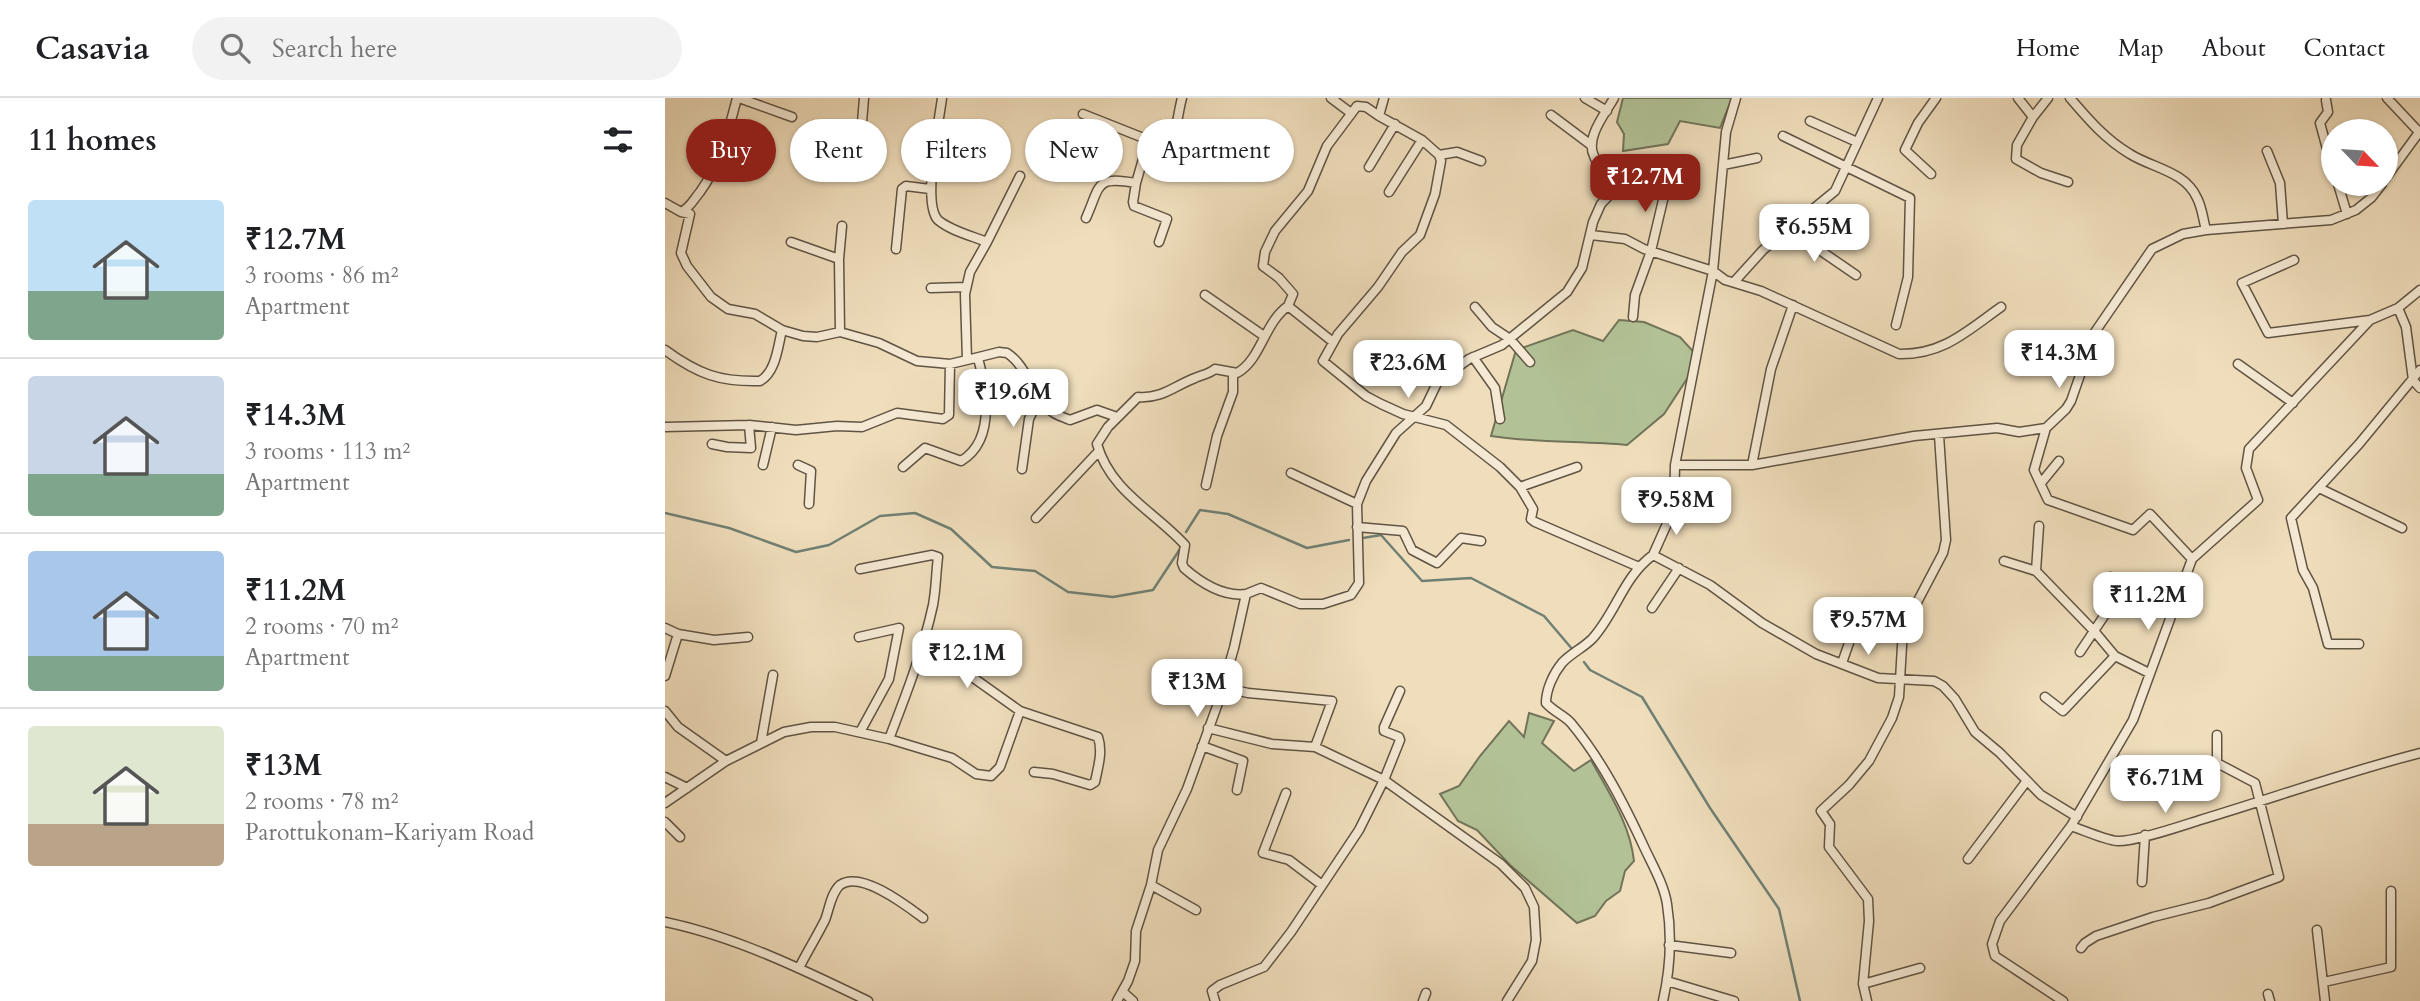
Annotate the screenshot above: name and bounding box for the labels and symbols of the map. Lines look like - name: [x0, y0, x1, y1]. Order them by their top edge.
- north arrow: [2321, 119, 2397, 196]
- pin: ₹12.7M: [1588, 155, 1702, 214]
- pin: ₹6.55M: [1757, 204, 1871, 264]
- pin: ₹14.3M: [2002, 330, 2116, 390]
- pin: ₹23.6M: [1351, 341, 1465, 400]
- pin: ₹19.6M: [956, 370, 1070, 429]
- pin: ₹9.58M: [1619, 478, 1733, 537]
- pin: ₹11.2M: [2091, 573, 2205, 632]
- pin: ₹9.57M: [1811, 598, 1925, 657]
- pin: ₹12.1M: [910, 630, 1024, 690]
- pin: ₹13M: [1156, 660, 1238, 719]
- pin: ₹6.71M: [2108, 756, 2222, 815]

